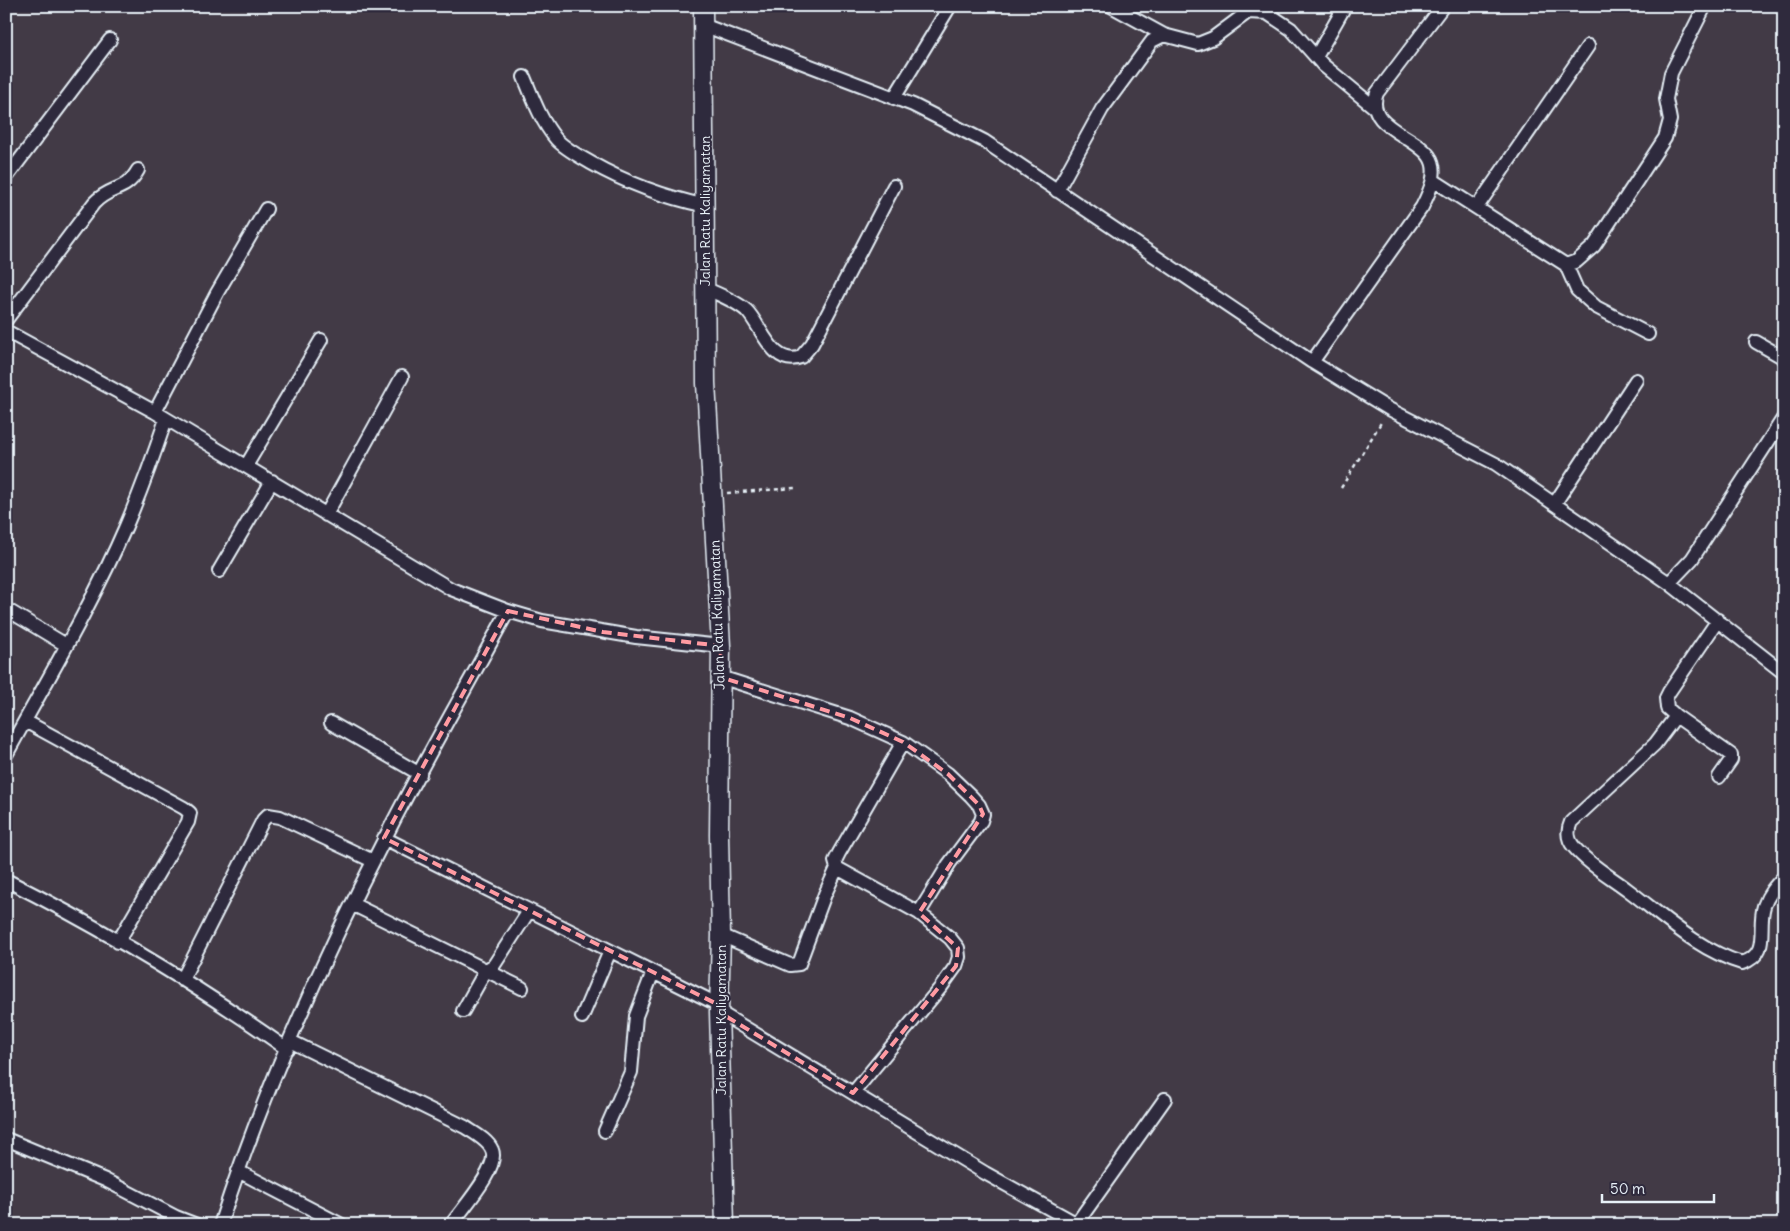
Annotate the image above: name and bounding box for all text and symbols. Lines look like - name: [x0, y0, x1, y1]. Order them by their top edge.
- street label: Jalan Ratu Kaliyamatan: [696, 136, 714, 286]
- street label: Jalan Ratu Kaliyamatan: [705, 539, 729, 691]
- street label: Jalan Ratu Kaliyamatan: [712, 945, 730, 1095]
- scale bar: [1602, 1171, 1715, 1203]
- text: 50 m: [1610, 1179, 1645, 1198]

